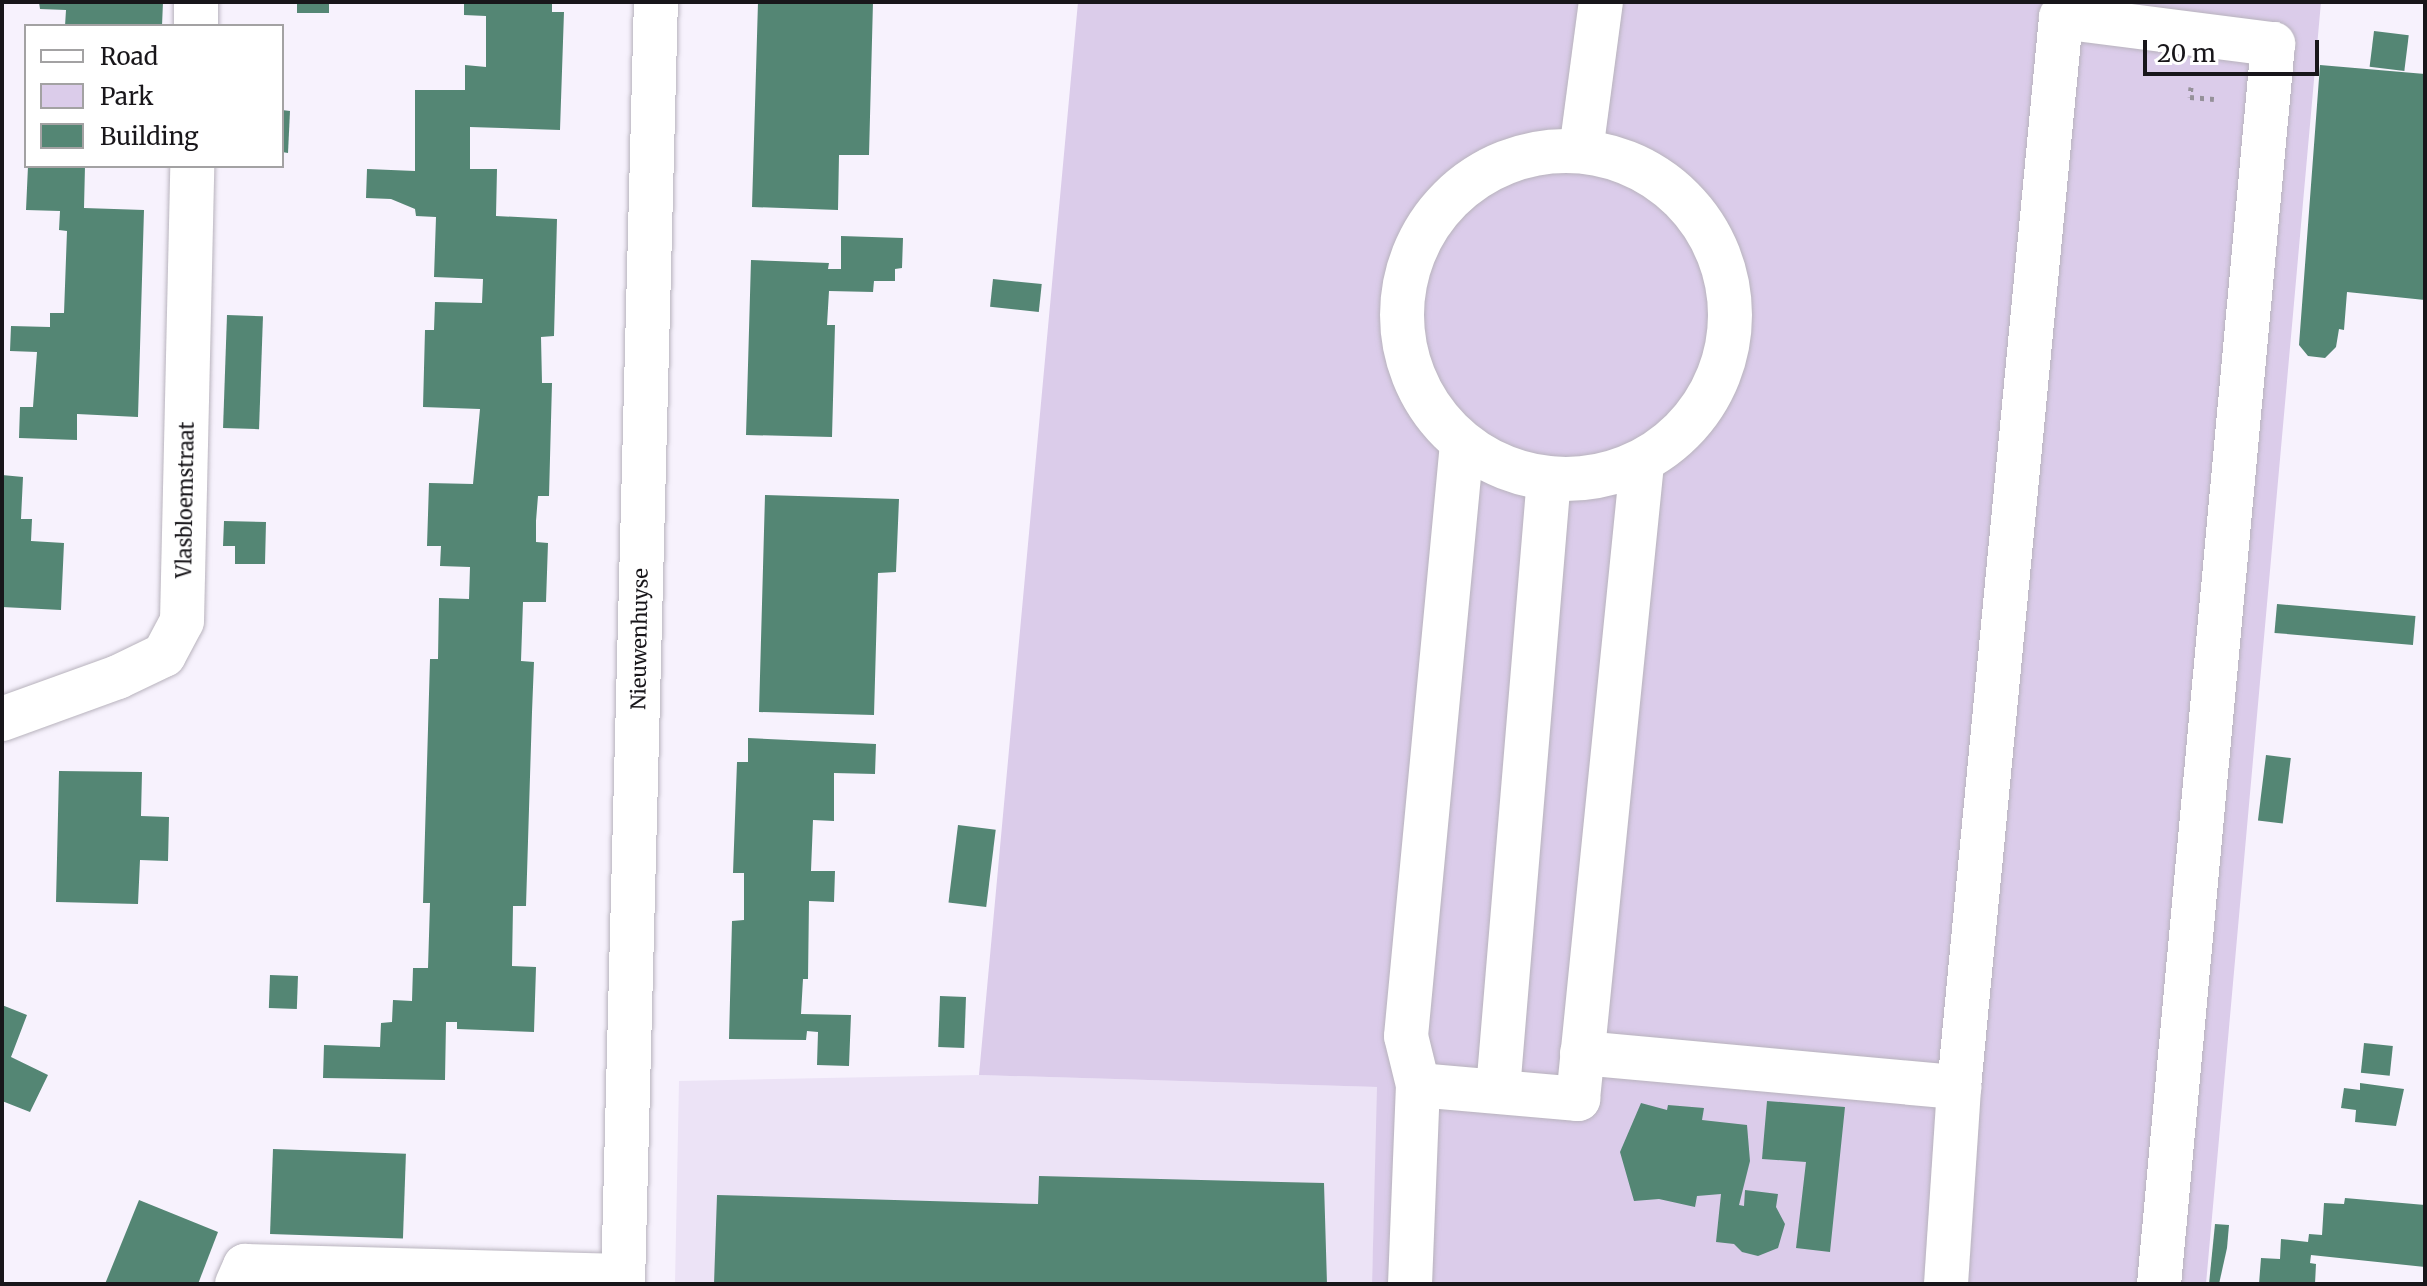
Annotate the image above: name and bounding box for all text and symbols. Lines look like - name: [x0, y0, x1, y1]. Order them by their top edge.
- legend: [24, 24, 284, 168]
- scale bar: [2147, 24, 2323, 74]
- text: 20 m: [2157, 38, 2216, 69]
- text: Road: [100, 41, 158, 72]
- text: Park: [100, 81, 153, 112]
- text: Building: [100, 121, 199, 152]
- street label: Vlasbloemstraat: [172, 422, 198, 578]
- street label: Nieuwenhuyse: [626, 568, 652, 710]

